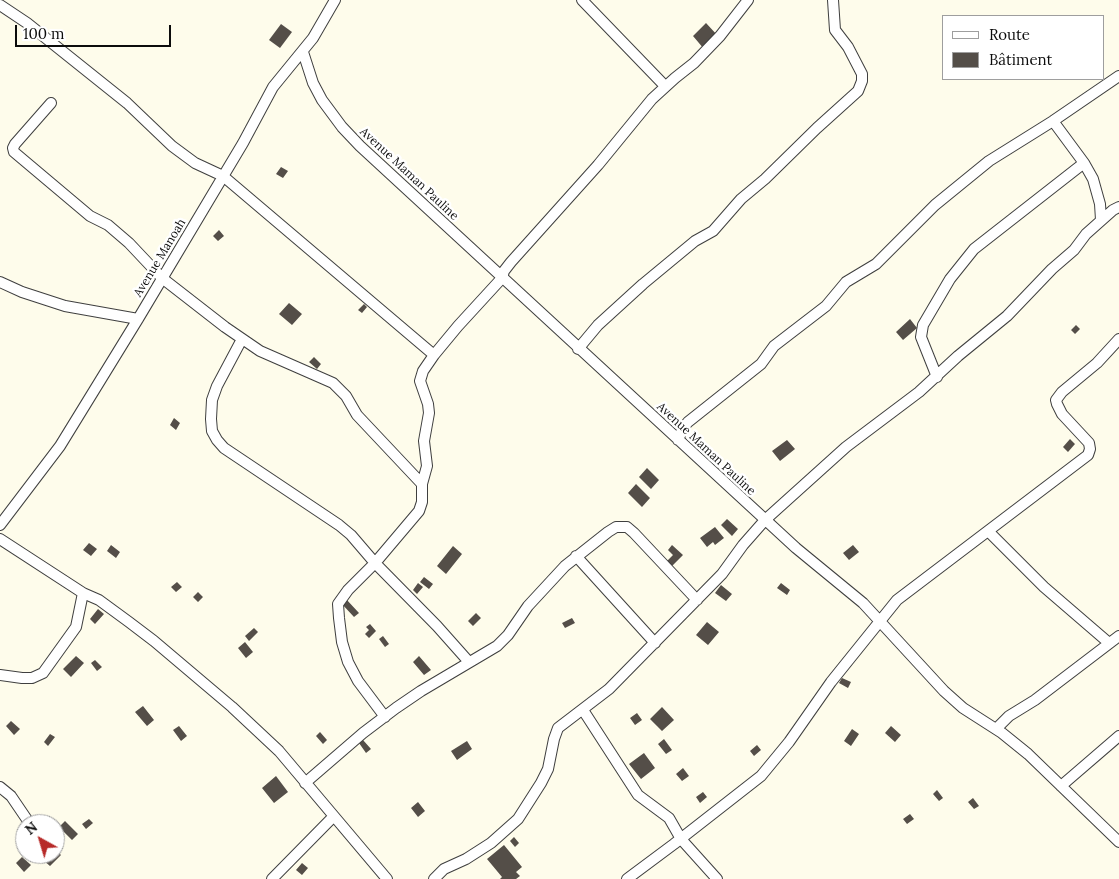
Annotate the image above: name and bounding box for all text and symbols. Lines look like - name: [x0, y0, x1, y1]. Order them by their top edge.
- scale bar: [18, 15, 174, 47]
- legend: [942, 15, 1104, 80]
- text: 100 m: [23, 24, 64, 43]
- text: Route: [989, 25, 1030, 44]
- text: Bâtiment: [989, 50, 1052, 69]
- street label: Avenue Maman Pauline: [357, 125, 461, 223]
- street label: Avenue Manoah: [131, 216, 189, 300]
- street label: Avenue Maman Pauline: [654, 400, 758, 498]
- north arrow: [15, 814, 65, 864]
- text: N: [21, 818, 41, 839]

